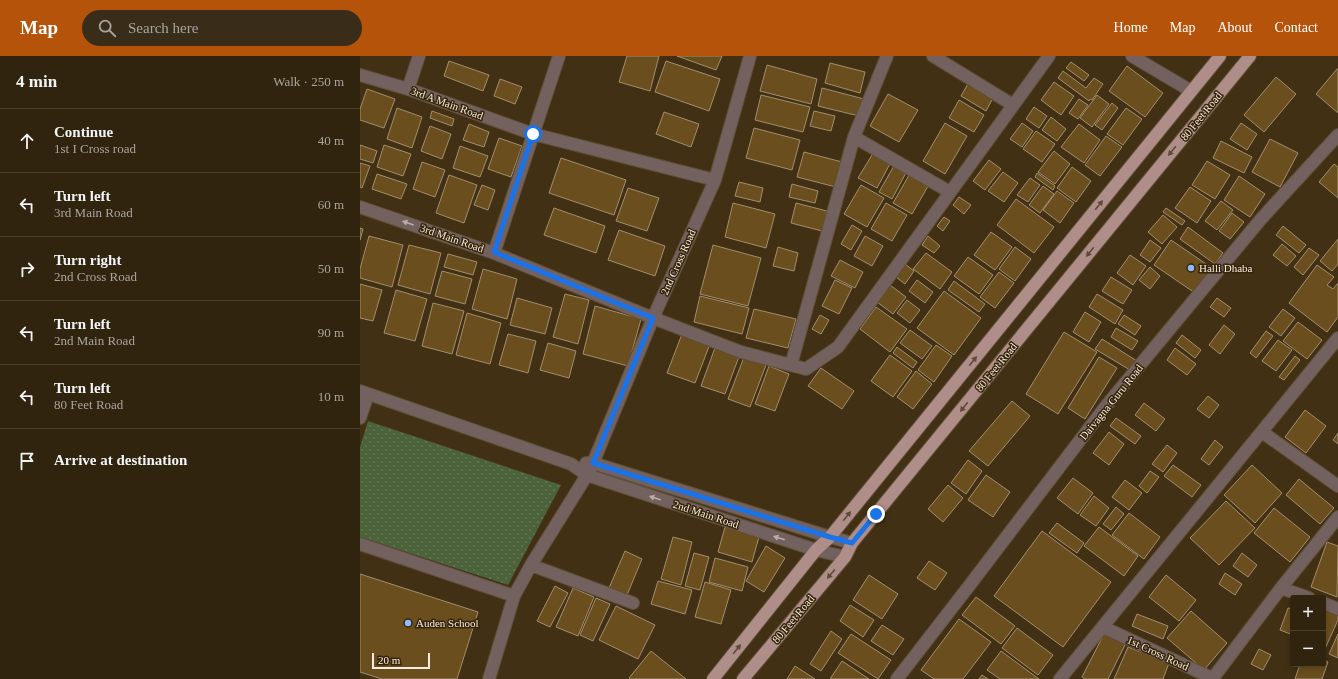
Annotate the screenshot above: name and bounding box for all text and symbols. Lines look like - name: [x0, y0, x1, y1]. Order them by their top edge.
- search box: [82, 10, 362, 46]
- text: Map: [20, 17, 58, 38]
- icon: search: [96, 17, 118, 39]
- text: Search here: [128, 20, 198, 36]
- text: Home: [1114, 20, 1148, 35]
- text: Map: [1170, 20, 1195, 35]
- text: About: [1217, 20, 1252, 35]
- text: Contact: [1274, 20, 1318, 35]
- text: 4 min: [16, 72, 57, 91]
- text: Walk · 250 m: [273, 74, 344, 89]
- street label: 3rd A Main Road: [409, 84, 485, 122]
- street label: 80 Feet Road: [1178, 89, 1224, 143]
- text: Continue: [54, 124, 113, 140]
- route start: [524, 125, 542, 143]
- icon: ahead: [16, 130, 38, 152]
- text: 40 m: [318, 133, 344, 148]
- text: 1st I Cross road: [54, 141, 136, 156]
- one-way arrow: [1168, 146, 1177, 157]
- text: Turn left: [54, 188, 111, 204]
- icon: left: [16, 194, 38, 216]
- text: 60 m: [318, 197, 344, 212]
- one-way arrow: [1094, 200, 1103, 211]
- text: 3rd Main Road: [54, 205, 133, 220]
- one-way arrow: [402, 220, 414, 226]
- street label: 3rd Main Road: [419, 221, 486, 255]
- street label: 2nd Cross Road: [658, 227, 698, 297]
- one-way arrow: [1086, 246, 1095, 257]
- text: Turn right: [54, 252, 121, 268]
- icon: right: [16, 258, 38, 280]
- text: 50 m: [318, 261, 344, 276]
- place label: Halli Dhaba: [1199, 262, 1253, 274]
- marker: Halli Dhaba: [1186, 263, 1196, 273]
- text: 2nd Cross Road: [54, 269, 137, 284]
- text: Turn left: [54, 316, 111, 332]
- icon: left: [16, 322, 38, 344]
- text: 90 m: [318, 325, 344, 340]
- text: 2nd Main Road: [54, 333, 135, 348]
- street label: 80 Feet Road: [973, 340, 1019, 394]
- one-way arrow: [968, 355, 977, 366]
- street label: Daivagna Guru Road: [1077, 362, 1145, 442]
- text: Turn left: [54, 380, 111, 396]
- icon: left: [16, 386, 38, 408]
- text: 10 m: [318, 389, 344, 404]
- text: 80 Feet Road: [54, 397, 123, 412]
- one-way arrow: [959, 401, 968, 412]
- icon: arrive: [16, 450, 38, 472]
- text: Arrive at destination: [54, 452, 187, 468]
- one-way arrow: [649, 494, 661, 500]
- street label: 2nd Main Road: [672, 498, 741, 530]
- route end: [867, 505, 885, 523]
- one-way arrow: [842, 510, 851, 521]
- one-way arrow: [773, 534, 785, 540]
- one-way arrow: [826, 569, 835, 580]
- street label: 80 Feet Road: [770, 592, 817, 645]
- map controls: [1290, 595, 1326, 667]
- button: +: [1290, 595, 1326, 631]
- place label: Auden School: [416, 617, 479, 629]
- marker: Auden School: [403, 618, 413, 628]
- button: −: [1290, 631, 1326, 667]
- street label: 1st Cross Road: [1125, 633, 1191, 673]
- one-way arrow: [733, 643, 742, 654]
- scale bar: [372, 651, 430, 670]
- text: 20 m: [378, 654, 400, 666]

